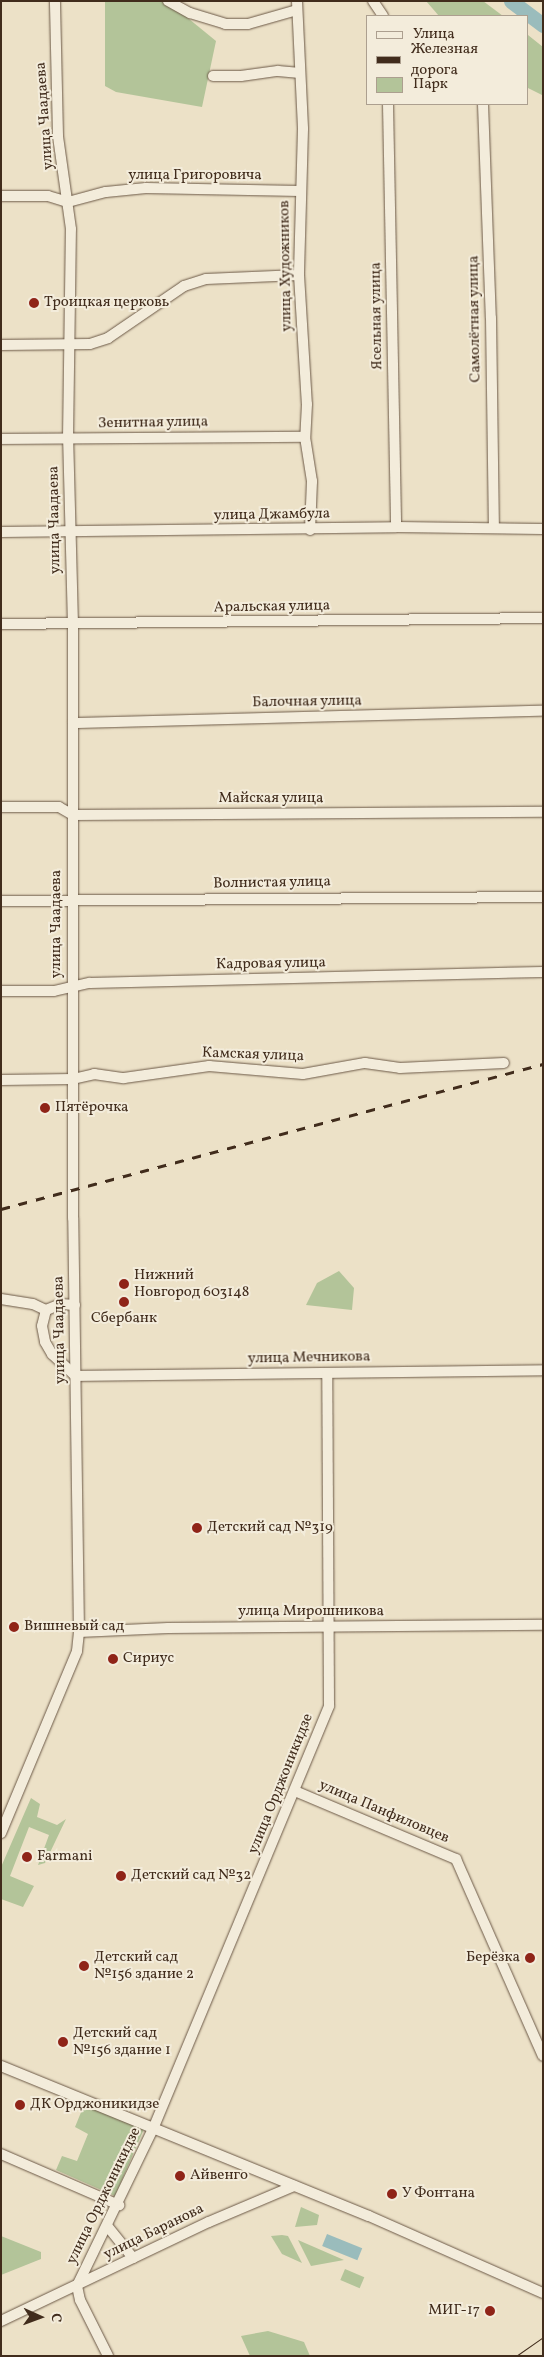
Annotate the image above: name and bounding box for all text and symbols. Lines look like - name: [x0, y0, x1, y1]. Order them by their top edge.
- legend: [366, 15, 529, 105]
- text: Улица: [413, 24, 455, 45]
- text: Железная дорога: [411, 39, 478, 81]
- street label: улица Чаадаева: [32, 61, 58, 171]
- text: Парк: [413, 74, 448, 95]
- street label: улица Григоровича: [128, 167, 262, 185]
- street label: улица Художников: [276, 200, 296, 332]
- street label: Самолётная улица: [465, 255, 485, 383]
- street label: Ясельная улица: [367, 262, 387, 370]
- place label: Троицкая церковь: [44, 294, 169, 312]
- marker: Троицкая церковь: [28, 297, 40, 309]
- street label: Зенитная улица: [98, 413, 208, 433]
- street label: улица Чаадаева: [45, 466, 65, 574]
- street label: улица Джамбула: [214, 505, 330, 525]
- street label: Аральская улица: [213, 597, 331, 617]
- street label: Балочная улица: [252, 692, 362, 712]
- street label: Майская улица: [218, 790, 324, 808]
- street label: улица Чаадаева: [48, 870, 66, 978]
- street label: Волнистая улица: [213, 873, 331, 893]
- street label: Кадровая улица: [216, 954, 326, 974]
- street label: Камская улица: [201, 1044, 305, 1066]
- place label: Пятёрочка: [55, 1099, 129, 1117]
- marker: Пятёрочка: [39, 1102, 51, 1114]
- place label: Нижний Новгород 603148: [134, 1266, 249, 1301]
- street label: улица Чаадаева: [50, 1276, 70, 1384]
- marker: Нижний Новгород 603148: [118, 1278, 130, 1290]
- marker: Сбербанк: [118, 1296, 130, 1308]
- place label: Сбербанк: [91, 1310, 157, 1328]
- street label: улица Мечникова: [248, 1348, 370, 1368]
- place label: Детский сад №319: [207, 1519, 333, 1537]
- marker: Детский сад №319: [191, 1522, 203, 1534]
- street label: улица Мирошникова: [238, 1603, 384, 1621]
- place label: Вишневый сад: [24, 1618, 124, 1636]
- marker: Вишневый сад: [8, 1621, 20, 1633]
- place label: Сириус: [123, 1650, 174, 1668]
- marker: Сириус: [107, 1653, 119, 1665]
- street label: улица Орджоникидзе: [245, 1711, 317, 1857]
- street label: улица Панфиловцев: [316, 1776, 452, 1848]
- place label: Farmani: [37, 1848, 93, 1866]
- marker: Farmani: [21, 1851, 33, 1863]
- place label: Детский сад №32: [131, 1867, 251, 1885]
- marker: Детский сад №32: [115, 1870, 127, 1882]
- place label: Детский сад №156 здание 2: [94, 1948, 194, 1983]
- place label: Берёзка: [466, 1949, 520, 1967]
- marker: Берёзка: [524, 1952, 536, 1964]
- marker: Детский сад №156 здание 2: [78, 1960, 90, 1972]
- place label: Детский сад №156 здание 1: [73, 2024, 171, 2059]
- marker: Детский сад №156 здание 1: [57, 2036, 69, 2048]
- place label: ДК Орджоникидзе: [30, 2096, 159, 2114]
- marker: ДК Орджоникидзе: [14, 2099, 26, 2111]
- street label: улица Орджоникидзе: [63, 2125, 145, 2267]
- place label: Айвенго: [190, 2167, 248, 2185]
- marker: Айвенго: [174, 2170, 186, 2182]
- place label: У Фонтана: [402, 2185, 475, 2203]
- marker: У Фонтана: [386, 2188, 398, 2200]
- street label: улица Баранова: [101, 2200, 207, 2264]
- north arrow: [15, 2292, 65, 2342]
- place label: МИГ-17: [428, 2302, 480, 2320]
- marker: МИГ-17: [484, 2305, 496, 2317]
- text: С: [46, 2313, 65, 2322]

